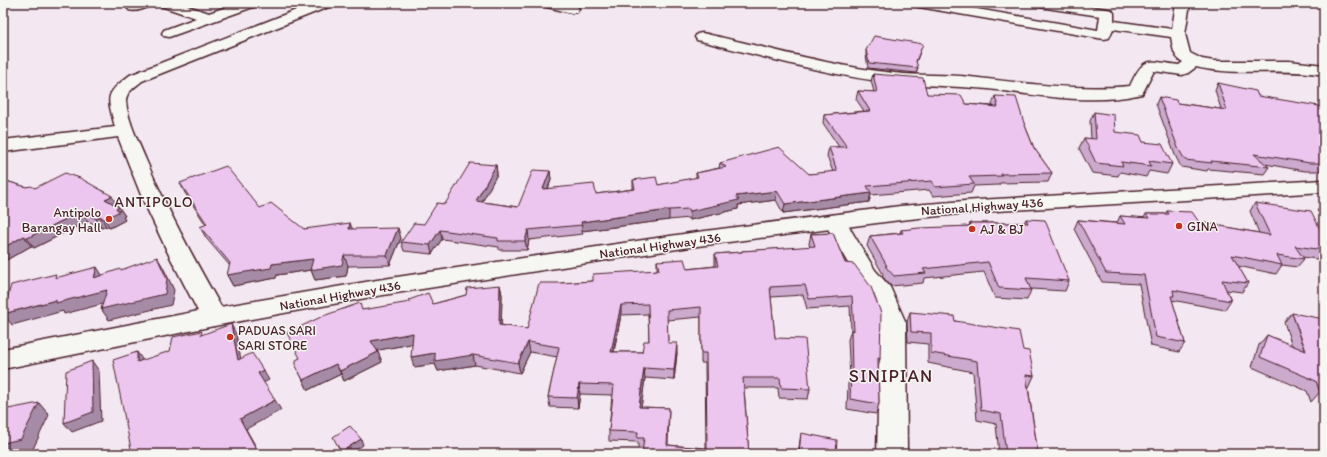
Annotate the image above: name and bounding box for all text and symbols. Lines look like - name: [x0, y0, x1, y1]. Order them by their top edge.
- district label: ANTIPOLO: [114, 193, 194, 211]
- street label: National Highway 436: [920, 195, 1044, 218]
- place label: Antipolo Barangay Hall: [22, 205, 101, 235]
- marker: Antipolo Barangay Hall: [104, 214, 114, 224]
- place label: GINA: [1187, 219, 1219, 234]
- marker: GINA: [1174, 221, 1184, 231]
- place label: AJ & BJ: [980, 222, 1024, 237]
- marker: AJ & BJ: [967, 224, 977, 234]
- street label: National Highway 436: [598, 230, 722, 261]
- street label: National Highway 436: [278, 277, 402, 314]
- place label: PADUAS SARI SARI STORE: [238, 323, 316, 353]
- marker: PADUAS SARI SARI STORE: [225, 332, 235, 342]
- district label: SINIPIAN: [849, 365, 933, 387]

